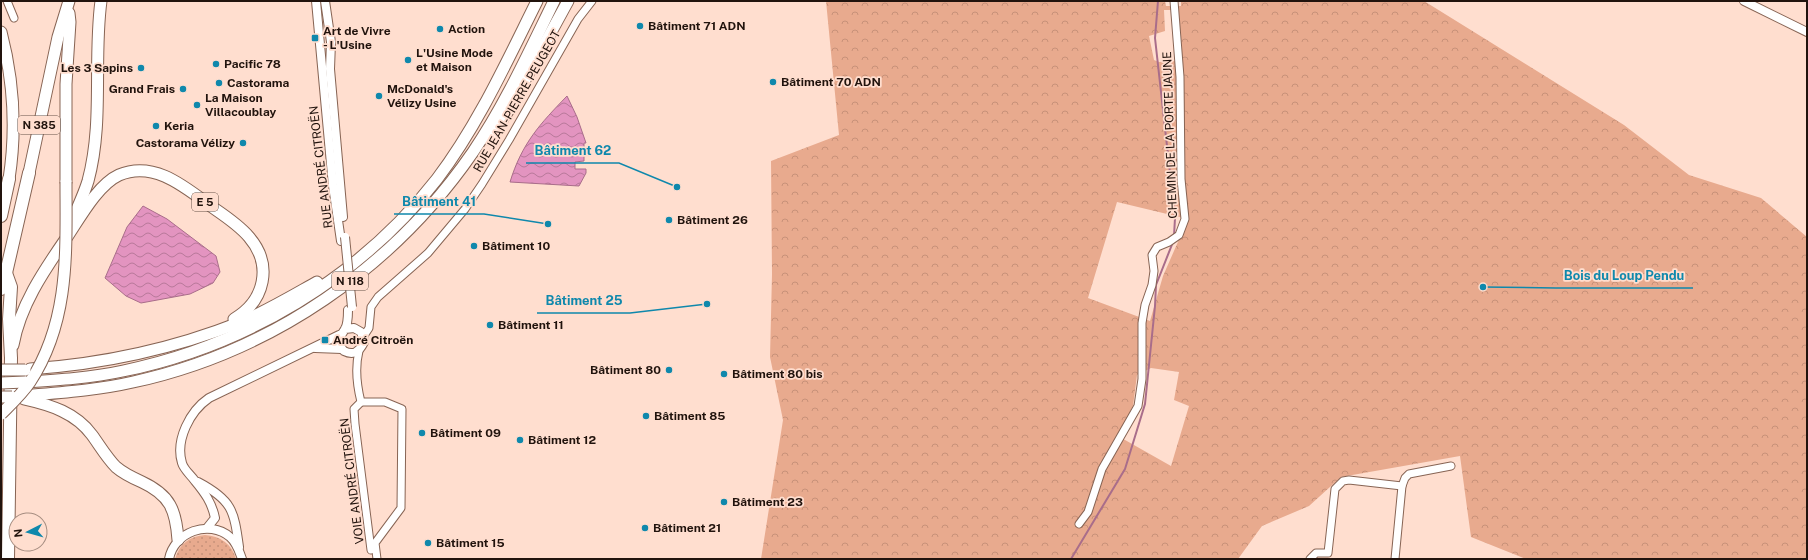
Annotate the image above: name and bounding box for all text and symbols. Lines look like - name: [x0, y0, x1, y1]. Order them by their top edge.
- place label: Bâtiment 71 ADN: [648, 19, 746, 33]
- marker: Bâtiment 71 ADN: [635, 21, 645, 31]
- place label: Action: [448, 22, 485, 36]
- place label: Art de Vivre - L'Usine: [323, 24, 391, 52]
- marker: Action: [435, 24, 445, 34]
- street label: RUE JEAN-PIERRE PEUGEOT: [471, 27, 563, 175]
- marker: Art de Vivre - L'Usine: [310, 33, 320, 43]
- place label: L'Usine Mode et Maison: [416, 46, 493, 74]
- street label: CHEMIN DE LA PORTE JAUNE: [1160, 51, 1180, 219]
- marker: L'Usine Mode et Maison: [403, 55, 413, 65]
- place label: Pacific 78: [224, 57, 281, 71]
- marker: Pacific 78: [211, 59, 221, 69]
- place label: Les 3 Sapins: [61, 61, 133, 75]
- marker: Les 3 Sapins: [136, 63, 146, 73]
- place label: Bâtiment 70 ADN: [781, 75, 881, 89]
- place label: Castorama: [227, 76, 289, 90]
- marker: Bâtiment 70 ADN: [768, 77, 778, 87]
- marker: Castorama: [214, 78, 224, 88]
- place label: Grand Frais: [109, 82, 175, 96]
- place label: McDonald's Vélizy Usine: [387, 82, 457, 110]
- marker: Grand Frais: [178, 84, 188, 94]
- place label: La Maison Villacoublay: [205, 91, 276, 119]
- marker: McDonald's Vélizy Usine: [374, 91, 384, 101]
- marker: La Maison Villacoublay: [192, 100, 202, 110]
- street label: RUE ANDRÉ CITROËN: [307, 105, 335, 229]
- road number: N 385: [18, 116, 60, 134]
- place label: Keria: [164, 119, 194, 133]
- marker: Keria: [151, 121, 161, 131]
- place label: Castorama Vélizy: [136, 136, 235, 150]
- marker: Castorama Vélizy: [238, 138, 248, 148]
- callout: Bâtiment 62: [526, 138, 619, 163]
- text: Bâtiment 62: [535, 143, 611, 158]
- callout: Bâtiment 41: [394, 189, 484, 214]
- road number: E 5: [192, 193, 218, 211]
- text: Bâtiment 41: [402, 194, 476, 209]
- place label: Bâtiment 26: [677, 213, 748, 227]
- marker: Bâtiment 26: [664, 215, 674, 225]
- place label: Bâtiment 10: [482, 239, 550, 253]
- marker: Bâtiment 10: [469, 241, 479, 251]
- callout: Bois du Loup Pendu: [1556, 263, 1693, 288]
- text: Bois du Loup Pendu: [1564, 268, 1684, 283]
- road number: N 118: [332, 272, 368, 290]
- callout: Bâtiment 25: [537, 288, 630, 313]
- text: Bâtiment 25: [546, 293, 623, 308]
- place label: Bâtiment 11: [498, 318, 564, 332]
- marker: Bâtiment 11: [485, 320, 495, 330]
- place label: André Citroën: [333, 333, 413, 347]
- marker: André Citroën: [320, 335, 330, 345]
- place label: Bâtiment 80: [590, 363, 661, 377]
- marker: Bâtiment 80: [664, 365, 674, 375]
- place label: Bâtiment 80 bis: [732, 367, 823, 381]
- marker: Bâtiment 80 bis: [719, 369, 729, 379]
- place label: Bâtiment 85: [654, 409, 725, 423]
- marker: Bâtiment 85: [641, 411, 651, 421]
- street label: VOIE ANDRÉ CITROËN: [337, 417, 367, 545]
- place label: Bâtiment 09: [430, 426, 501, 440]
- marker: Bâtiment 09: [417, 428, 427, 438]
- place label: Bâtiment 12: [528, 433, 596, 447]
- marker: Bâtiment 12: [515, 435, 525, 445]
- place label: Bâtiment 23: [732, 495, 803, 509]
- marker: Bâtiment 23: [719, 497, 729, 507]
- north arrow: [8, 512, 48, 552]
- place label: Bâtiment 21: [653, 521, 721, 535]
- marker: Bâtiment 21: [640, 523, 650, 533]
- text: N: [12, 528, 24, 538]
- place label: Bâtiment 15: [436, 536, 505, 550]
- marker: Bâtiment 15: [423, 538, 433, 548]

